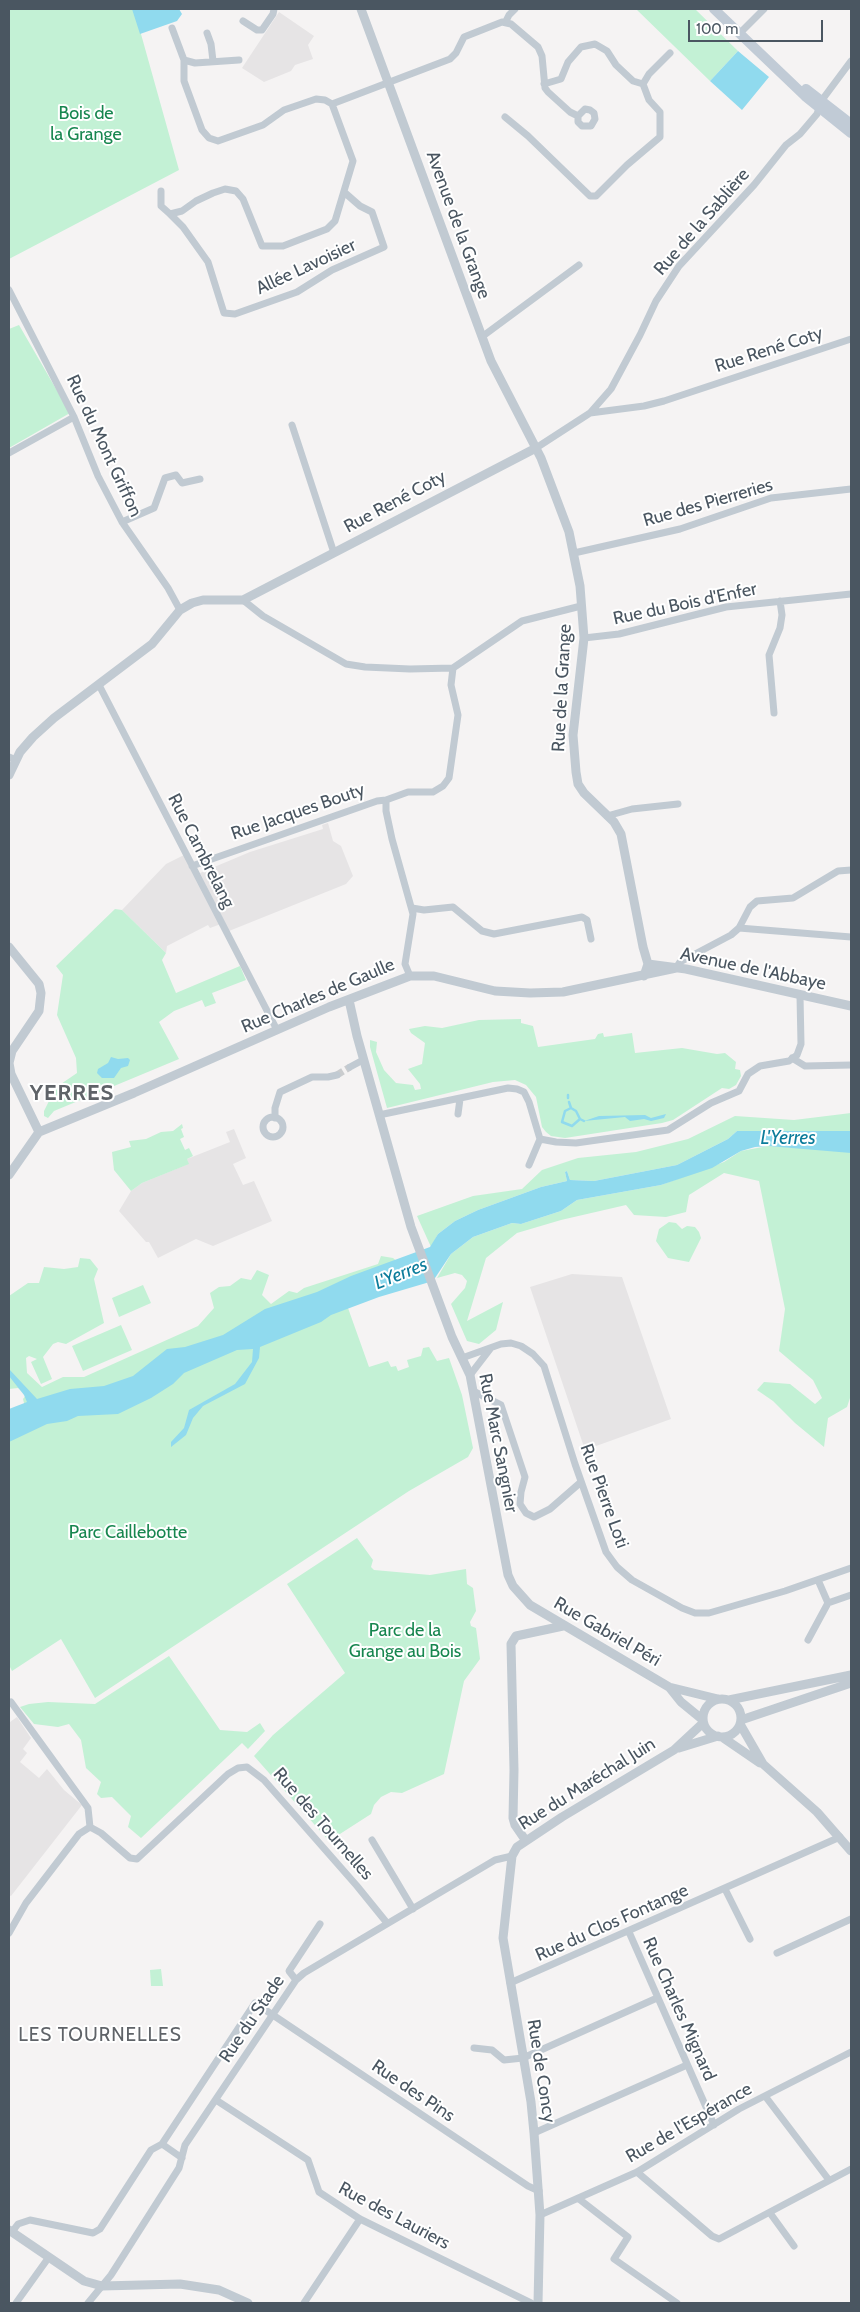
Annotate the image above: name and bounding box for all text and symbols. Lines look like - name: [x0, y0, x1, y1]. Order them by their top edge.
- scale bar: [690, 10, 825, 42]
- text: 100 m: [696, 20, 738, 38]
- park label: Bois de la Grange: [50, 103, 122, 146]
- street label: Avenue de la Grange: [421, 148, 495, 302]
- street label: Rue de la Sablière: [650, 164, 754, 280]
- street label: Allée Lavoisier: [253, 234, 359, 300]
- street label: Rue René Coty: [712, 322, 826, 378]
- street label: Rue du Mont Griffon: [62, 371, 146, 521]
- street label: Rue René Coty: [340, 466, 450, 538]
- street label: Rue des Pierreries: [641, 474, 775, 532]
- street label: Rue du Bois d'Enfer: [611, 578, 759, 630]
- street label: Rue de la Grange: [548, 624, 576, 752]
- street label: Rue Jacques Bouty: [228, 779, 368, 845]
- street label: Rue Cambrelang: [163, 790, 239, 912]
- street label: Avenue de l'Abbaye: [678, 943, 828, 995]
- street label: Rue Charles de Gaulle: [238, 954, 398, 1038]
- district label: YERRES: [29, 1081, 115, 1107]
- water label: L'Yerres: [760, 1127, 816, 1149]
- water label: L'Yerres: [371, 1253, 431, 1295]
- street label: Rue Marc Sangnier: [474, 1372, 522, 1514]
- street label: Rue Pierre Loti: [575, 1441, 633, 1551]
- park label: Parc Caillebotte: [69, 1522, 187, 1544]
- street label: Rue Gabriel Péri: [550, 1593, 664, 1671]
- park label: Parc de la Grange au Bois: [349, 1620, 461, 1662]
- street label: Rue du Maréchal Juin: [515, 1733, 659, 1835]
- street label: Rue des Tournelles: [268, 1763, 378, 1885]
- street label: Rue du Clos Fontange: [532, 1880, 692, 1966]
- street label: Rue Charles Mignard: [638, 1934, 720, 2084]
- street label: Rue du Stade: [215, 1971, 289, 2067]
- street label: Rue de Concy: [522, 2018, 560, 2124]
- district label: LES TOURNELLES: [17, 2024, 183, 2046]
- street label: Rue des Pins: [367, 2055, 459, 2127]
- street label: Rue de l'Espérance: [622, 2078, 756, 2168]
- street label: Rue des Lauriers: [335, 2178, 453, 2254]

